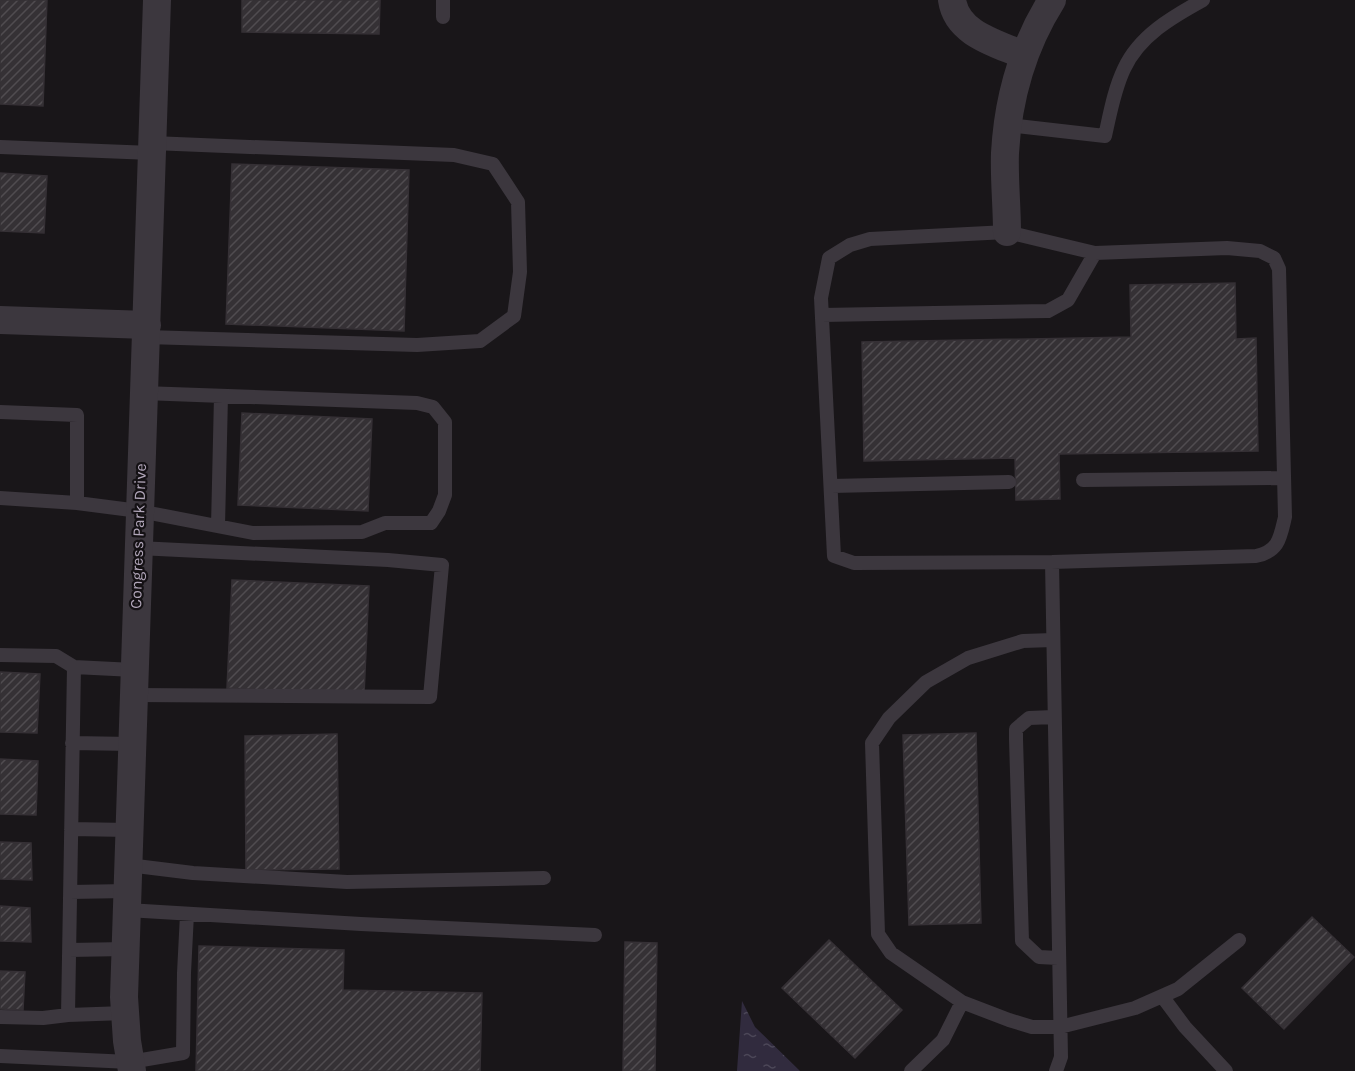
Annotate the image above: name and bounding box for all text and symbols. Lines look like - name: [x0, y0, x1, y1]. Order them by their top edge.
- street label: Congress Park Drive: [126, 463, 150, 609]

